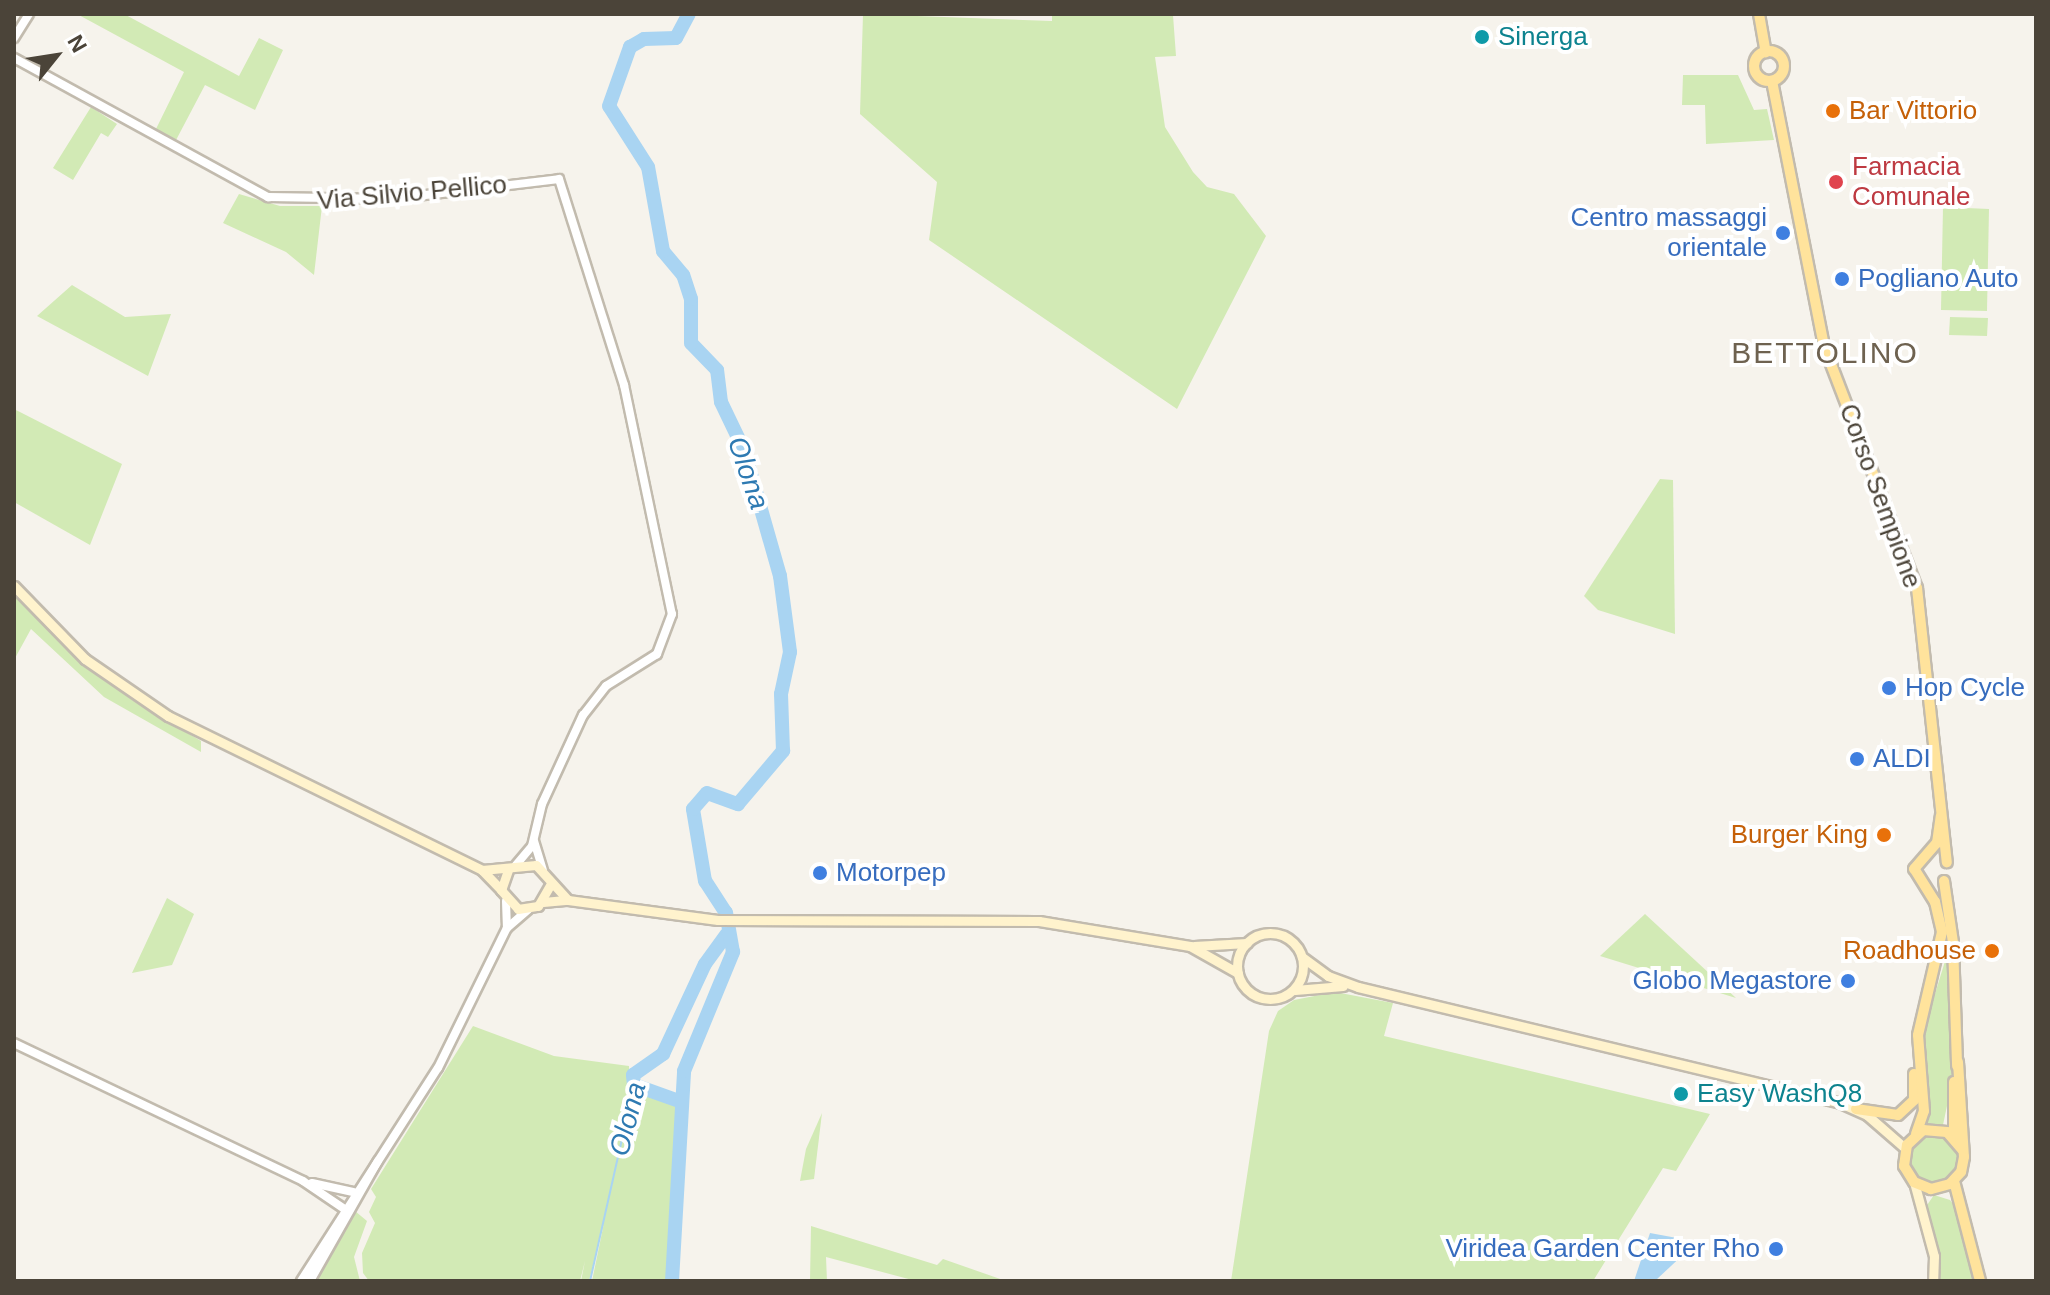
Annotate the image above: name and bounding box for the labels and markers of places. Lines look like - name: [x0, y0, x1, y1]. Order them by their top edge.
- place label: Sinerga: [1498, 21, 1588, 53]
- marker: Sinerga: [1473, 28, 1491, 46]
- place label: Bar Vittorio: [1849, 95, 1977, 127]
- marker: Bar Vittorio: [1824, 102, 1842, 120]
- place label: Farmacia Comunale: [1852, 151, 1971, 212]
- marker: Farmacia Comunale: [1827, 173, 1845, 191]
- place label: Centro massaggi orientale: [1570, 202, 1767, 264]
- marker: Centro massaggi orientale: [1774, 224, 1792, 242]
- place label: Pogliano Auto: [1858, 263, 2020, 295]
- marker: Pogliano Auto: [1833, 270, 1851, 288]
- place label: Hop Cycle: [1905, 672, 2025, 704]
- marker: Hop Cycle: [1880, 679, 1898, 697]
- place label: ALDI: [1873, 743, 1931, 775]
- marker: ALDI: [1848, 750, 1866, 768]
- place label: Burger King: [1731, 819, 1868, 851]
- marker: Burger King: [1875, 826, 1893, 844]
- place label: Motorpep: [836, 857, 946, 889]
- marker: Motorpep: [811, 864, 829, 882]
- place label: Roadhouse: [1843, 935, 1976, 967]
- marker: Roadhouse: [1983, 942, 2001, 960]
- place label: Globo Megastore: [1633, 965, 1832, 997]
- marker: Globo Megastore: [1839, 972, 1857, 990]
- place label: Easy WashQ8: [1697, 1078, 1862, 1110]
- marker: Easy WashQ8: [1672, 1085, 1690, 1103]
- place label: Viridea Garden Center Rho: [1445, 1233, 1760, 1265]
- marker: Viridea Garden Center Rho: [1767, 1240, 1785, 1258]

